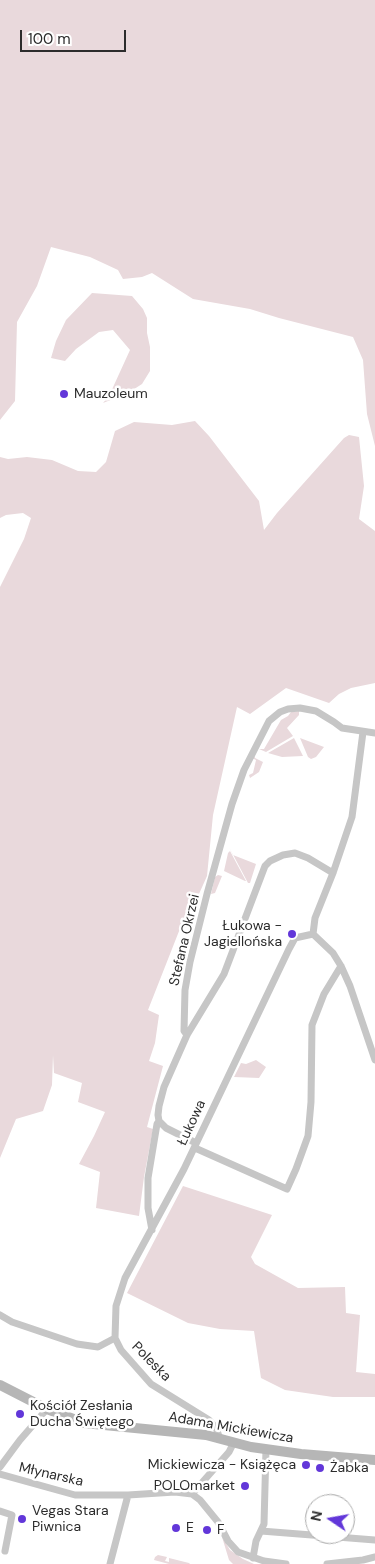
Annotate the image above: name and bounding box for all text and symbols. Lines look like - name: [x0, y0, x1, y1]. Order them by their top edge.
- scale bar: [22, 20, 129, 52]
- text: 100 m: [28, 29, 71, 49]
- place label: Mauzoleum: [74, 386, 148, 402]
- marker: Mauzoleum: [58, 388, 70, 400]
- street label: Stefana Okrzei: [166, 892, 204, 988]
- place label: Łukowa - Jagiellońska: [204, 918, 282, 950]
- marker: Łukowa - Jagiellońska: [286, 928, 298, 940]
- street label: Łukowa: [174, 1098, 210, 1148]
- street label: Poleska: [128, 1339, 174, 1385]
- place label: Kościół Zesłania Ducha Świętego: [30, 1398, 134, 1430]
- marker: Kościół Zesłania Ducha Świętego: [14, 1408, 26, 1420]
- street label: Adama Mickiewicza: [167, 1409, 295, 1447]
- place label: Mickiewicza - Książęca: [148, 1457, 296, 1473]
- street label: Młynarska: [17, 1459, 85, 1491]
- marker: Mickiewicza - Książęca: [300, 1459, 312, 1471]
- place label: Żabka: [330, 1460, 369, 1476]
- marker: Żabka: [314, 1462, 326, 1474]
- place label: POLOmarket: [154, 1478, 235, 1494]
- marker: POLOmarket: [239, 1480, 251, 1492]
- north arrow: [305, 1494, 355, 1544]
- place label: Vegas Stara Piwnica: [32, 1503, 109, 1535]
- text: N: [306, 1509, 326, 1523]
- marker: Vegas Stara Piwnica: [16, 1513, 28, 1525]
- place label: E: [186, 1520, 194, 1536]
- marker: E: [170, 1522, 182, 1534]
- place label: F: [217, 1522, 224, 1538]
- marker: F: [201, 1524, 213, 1536]

